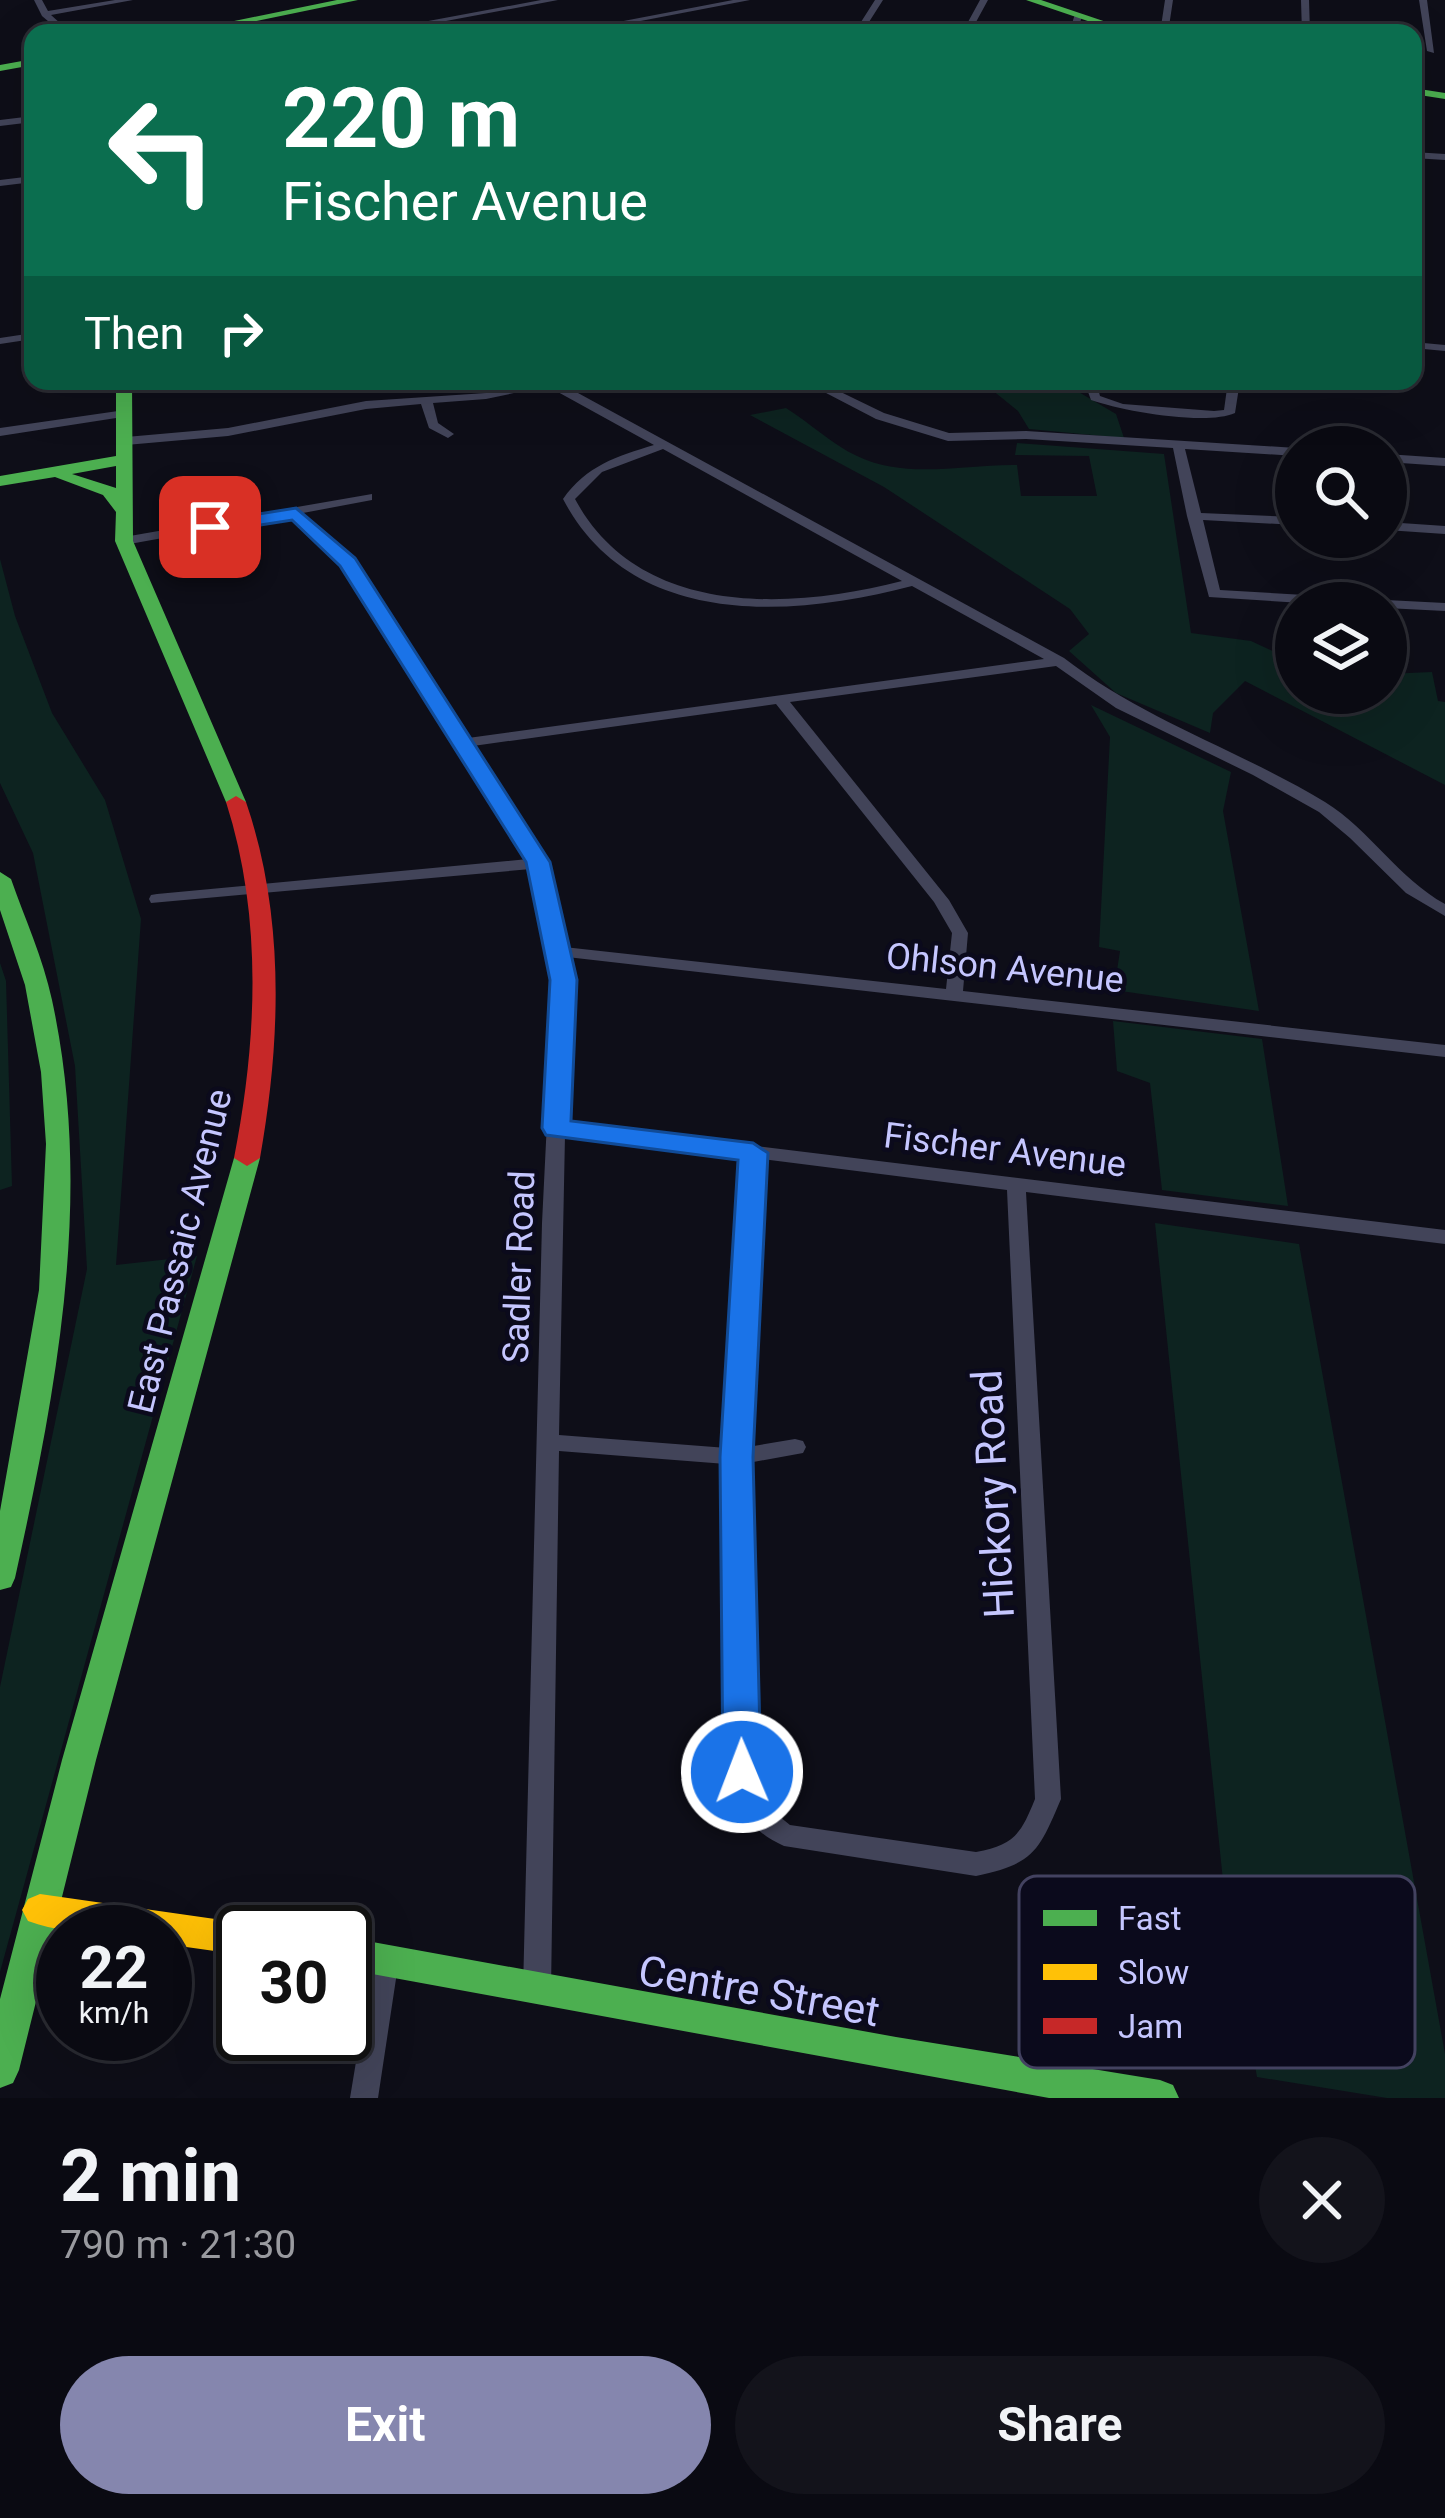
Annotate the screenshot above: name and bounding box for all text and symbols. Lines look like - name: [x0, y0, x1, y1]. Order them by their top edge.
- text: 220 m: [282, 69, 520, 168]
- icon: left: [84, 72, 240, 228]
- text: Fischer Avenue: [282, 170, 648, 233]
- icon: right: [208, 300, 274, 366]
- text: Then: [84, 307, 184, 360]
- map controls: [1275, 426, 1407, 714]
- button: search: [1275, 426, 1407, 558]
- pin: [159, 476, 261, 578]
- icon: arrive: [177, 494, 243, 560]
- button: layers: [1275, 582, 1407, 714]
- street label: Ohlson Avenue: [884, 935, 1126, 1001]
- street label: East Passaic Avenue: [119, 1085, 241, 1417]
- street label: Fischer Avenue: [881, 1114, 1129, 1186]
- street label: Sadler Road: [495, 1170, 543, 1364]
- street label: Hickory Road: [962, 1369, 1024, 1619]
- position arrow: [679, 1709, 805, 1835]
- legend: [1019, 1876, 1415, 2068]
- text: Fast: [1118, 1899, 1181, 1938]
- speed limit sign: 30: [216, 1905, 372, 2061]
- text: 22: [80, 1932, 148, 2003]
- street label: Centre Street: [635, 1946, 883, 2036]
- text: Slow: [1118, 1953, 1189, 1992]
- text: km/h: [79, 1995, 149, 2030]
- text: Jam: [1118, 2007, 1183, 2046]
- text: 2 min: [60, 2134, 241, 2219]
- button: close: [1259, 2137, 1385, 2263]
- text: 790 m · 21:30: [60, 2222, 296, 2268]
- button: Exit: [60, 2356, 711, 2494]
- button: Share: [735, 2356, 1385, 2494]

